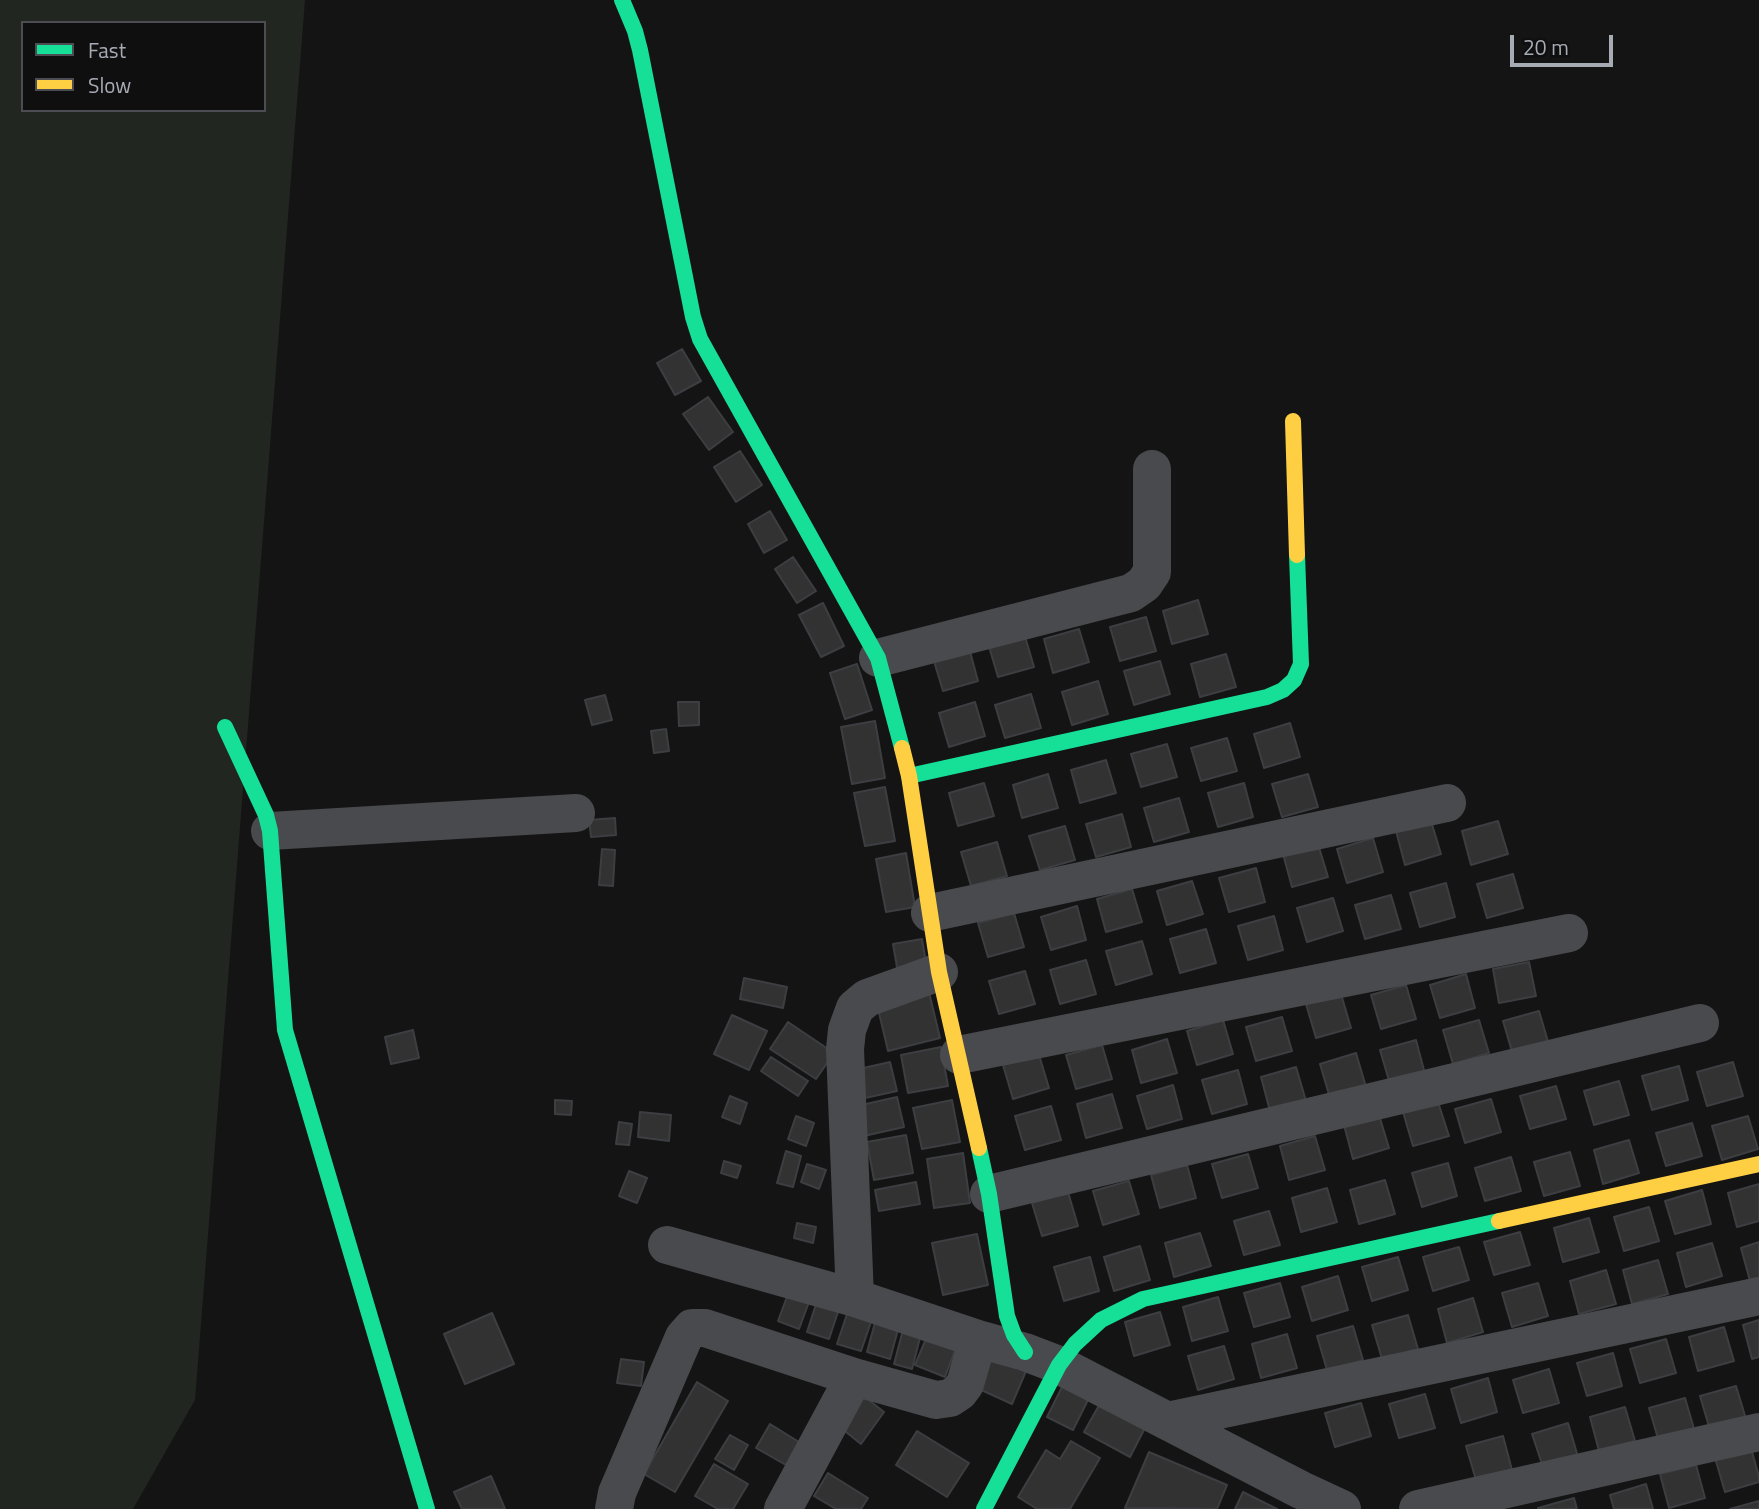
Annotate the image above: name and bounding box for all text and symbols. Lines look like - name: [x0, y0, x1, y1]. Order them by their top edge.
- legend: [21, 21, 266, 112]
- scale bar: [1514, 21, 1617, 65]
- text: 20 m: [1523, 31, 1569, 63]
- text: Fast: [88, 34, 126, 66]
- text: Slow: [88, 69, 131, 101]

